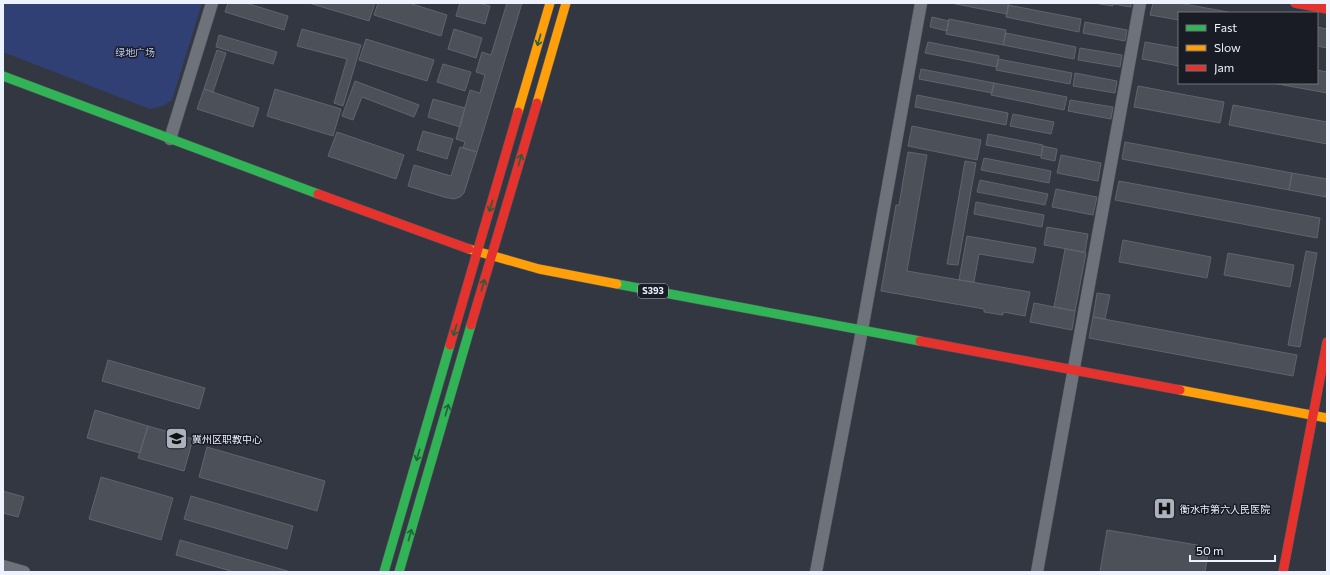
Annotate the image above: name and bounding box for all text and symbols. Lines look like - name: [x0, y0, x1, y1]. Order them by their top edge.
- legend: [1178, 12, 1318, 84]
- text: Fast: [1214, 20, 1237, 34]
- one-way arrow: [535, 34, 542, 47]
- text: Slow: [1214, 40, 1241, 54]
- park label: 绿地广场: [115, 46, 155, 58]
- text: Jam: [1214, 60, 1234, 75]
- one-way arrow: [517, 154, 524, 167]
- one-way arrow: [487, 199, 494, 212]
- one-way arrow: [480, 279, 487, 292]
- road number: S393: [638, 284, 668, 298]
- one-way arrow: [451, 324, 458, 337]
- one-way arrow: [444, 404, 451, 417]
- school or university icon: 冀州区职教中心: [164, 426, 190, 452]
- place label: 冀州区职教中心: [192, 433, 262, 445]
- one-way arrow: [414, 448, 421, 461]
- hospital icon: 衡水市第六人民医院: [1151, 496, 1177, 522]
- place label: 衡水市第六人民医院: [1180, 503, 1270, 515]
- one-way arrow: [407, 528, 414, 541]
- scale bar: [1190, 537, 1275, 563]
- text: 50 m: [1196, 543, 1224, 557]

